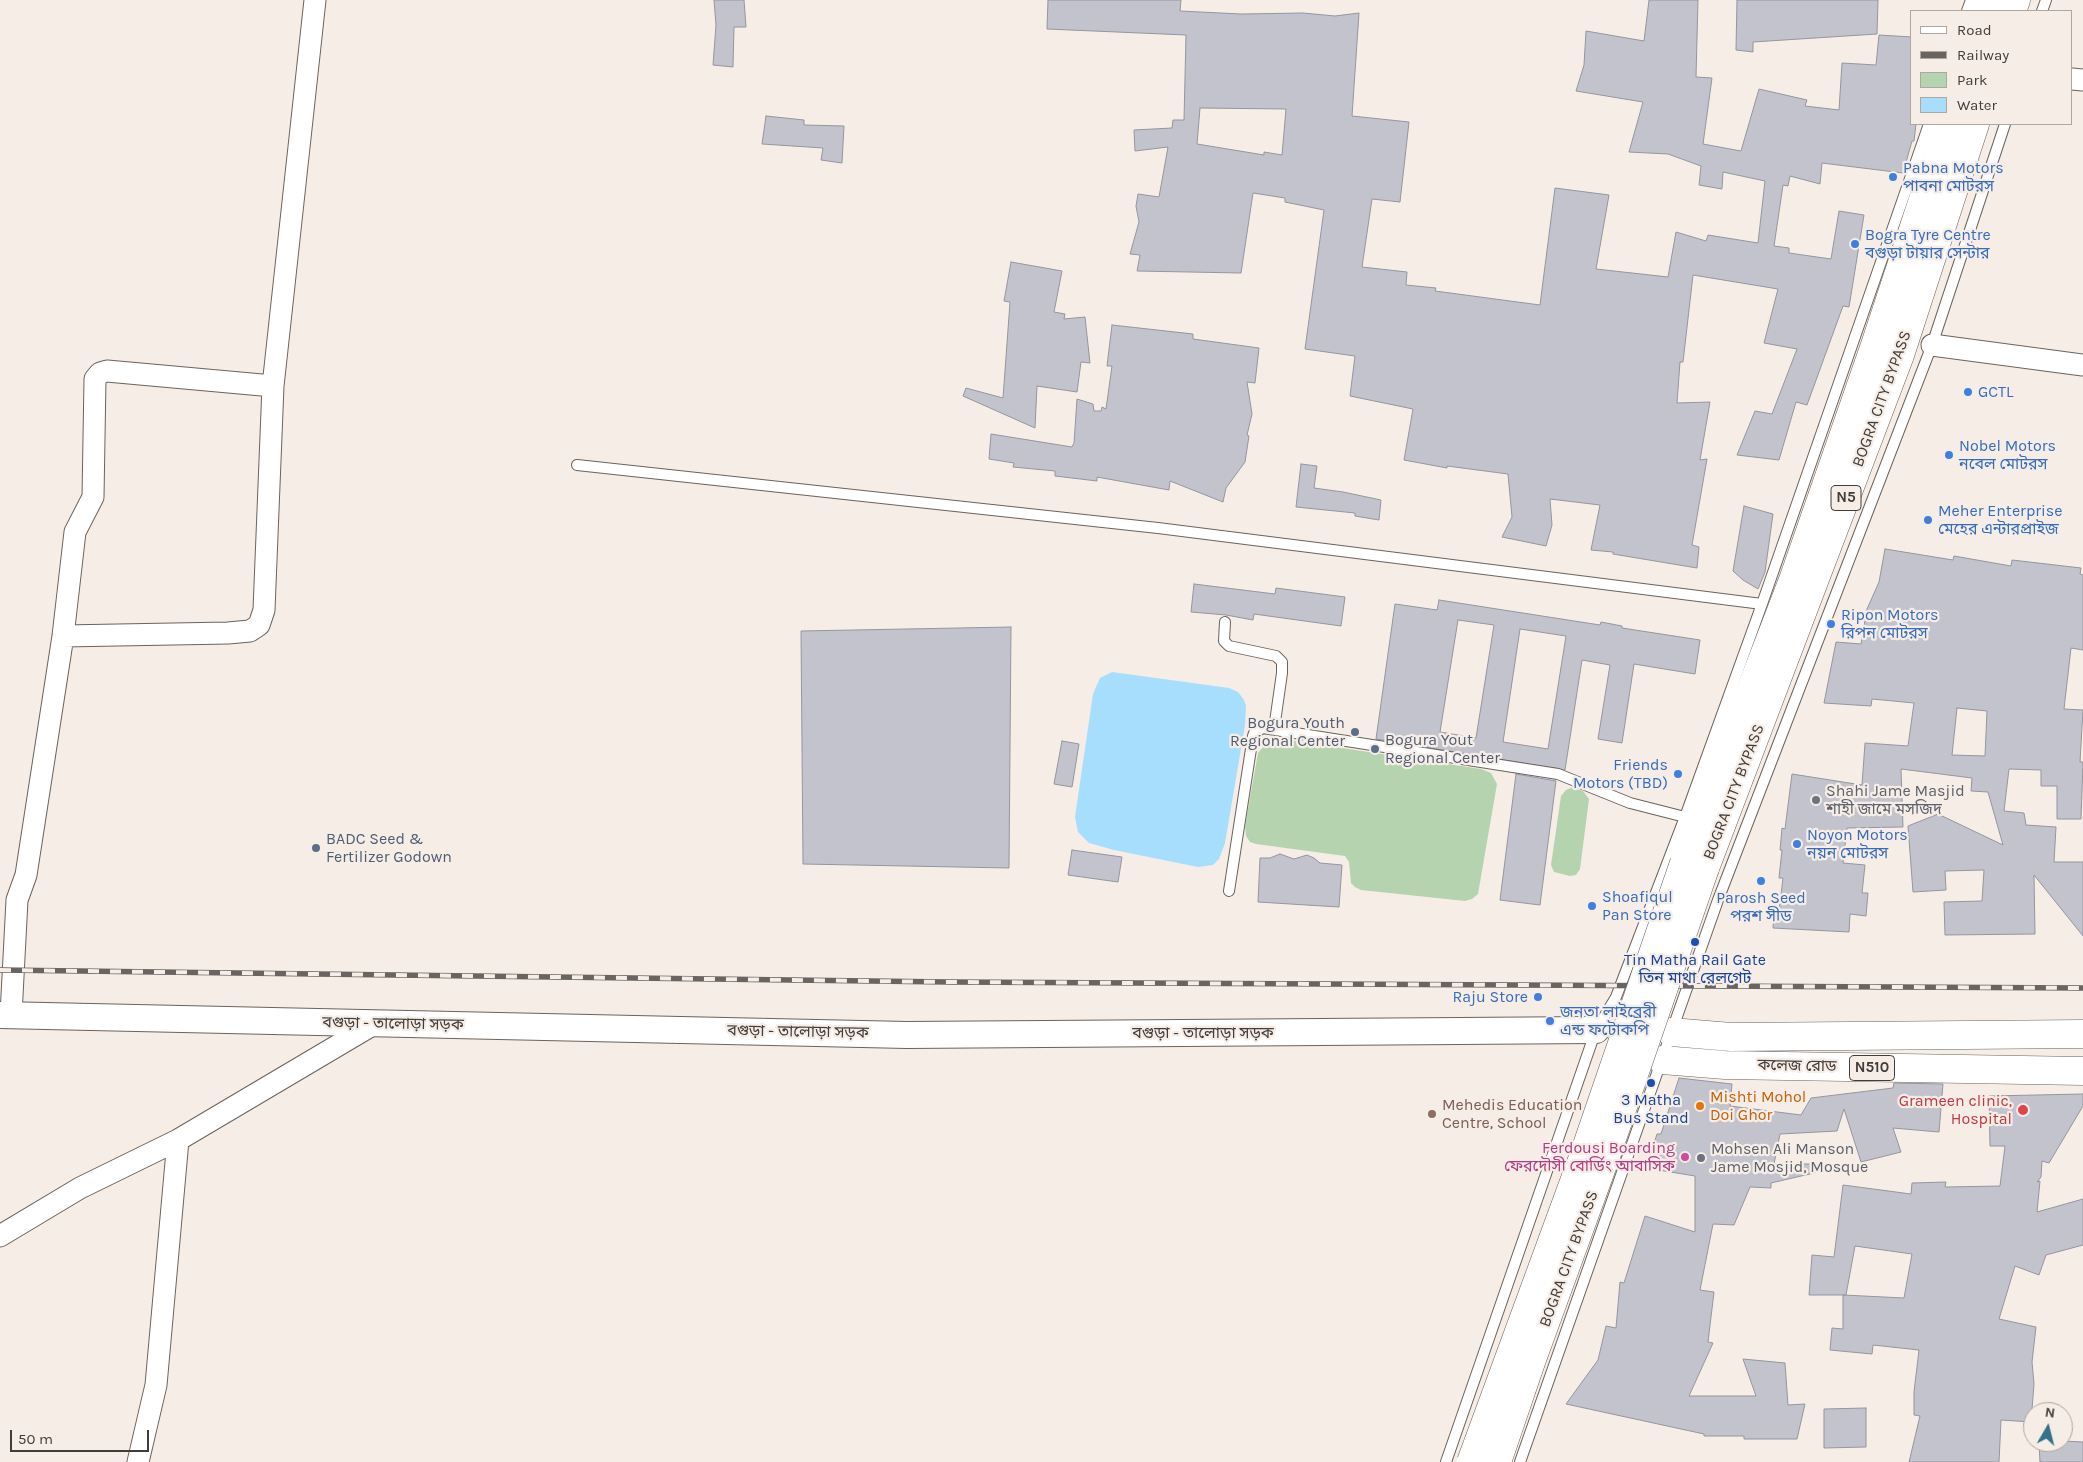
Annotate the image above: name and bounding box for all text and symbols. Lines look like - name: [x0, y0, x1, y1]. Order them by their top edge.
- legend: [1910, 10, 2073, 125]
- text: Road: [1957, 21, 1992, 39]
- text: Railway: [1957, 46, 2009, 64]
- text: Park: [1957, 71, 1987, 89]
- text: Water: [1957, 96, 1997, 114]
- place label: Pabna Motors পাবনা মোটরস: [1903, 158, 2004, 196]
- marker: Pabna Motors পাবনা মোটরস: [1887, 171, 1899, 183]
- place label: Bogra Tyre Centre বগুড়া টায়ার সেন্টার: [1865, 225, 1991, 263]
- marker: Bogra Tyre Centre বগুড়া টায়ার সেন্টার: [1849, 238, 1861, 250]
- street label: BOGRA CITY BYPASS: [1848, 328, 1916, 470]
- place label: GCTL: [1978, 382, 2014, 402]
- marker: GCTL: [1962, 386, 1974, 398]
- place label: Nobel Motors নবেল মোটরস: [1959, 436, 2056, 474]
- marker: Nobel Motors নবেল মোটরস: [1943, 449, 1955, 461]
- road number: N5: [1831, 486, 1861, 510]
- place label: Meher Enterprise মেহের এন্টারপ্রাইজ: [1938, 501, 2062, 539]
- marker: Meher Enterprise মেহের এন্টারপ্রাইজ: [1922, 514, 1934, 526]
- place label: Ripon Motors রিপন মোটরস: [1841, 605, 1938, 643]
- marker: Ripon Motors রিপন মোটরস: [1825, 618, 1837, 630]
- place label: Bogura Youth Regional Center: [1230, 713, 1345, 751]
- street label: BOGRA CITY BYPASS: [1699, 721, 1769, 863]
- marker: Bogura Youth Regional Center: [1349, 726, 1361, 738]
- place label: Bogura Yout Regional Center: [1385, 730, 1500, 768]
- marker: Bogura Yout Regional Center: [1369, 743, 1381, 755]
- place label: Friends Motors (TBD): [1573, 755, 1668, 793]
- marker: Friends Motors (TBD): [1672, 768, 1684, 780]
- place label: Shahi Jame Masjid শাহী জামে মসজিদ: [1826, 781, 1965, 819]
- marker: Shahi Jame Masjid শাহী জামে মসজিদ: [1810, 794, 1822, 806]
- place label: Noyon Motors নয়ন মোটরস: [1807, 825, 1908, 863]
- place label: BADC Seed & Fertilizer Godown: [326, 829, 452, 867]
- marker: Noyon Motors নয়ন মোটরস: [1791, 838, 1803, 850]
- marker: BADC Seed & Fertilizer Godown: [310, 842, 322, 854]
- marker: Parosh Seed পরশ সীড: [1755, 875, 1767, 887]
- place label: Shoafiqul Pan Store: [1602, 887, 1673, 925]
- place label: Parosh Seed পরশ সীড: [1716, 888, 1806, 926]
- marker: Shoafiqul Pan Store: [1586, 900, 1598, 912]
- marker: Tin Matha Rail Gate তিন মাথা রেলগেট: [1689, 936, 1701, 948]
- place label: Tin Matha Rail Gate তিন মাথা রেলগেট: [1624, 950, 1766, 988]
- place label: Raju Store: [1452, 987, 1528, 1007]
- marker: Raju Store: [1532, 991, 1544, 1003]
- place label: জনতা লাইব্রেরী এন্ড ফটোকপি: [1560, 1002, 1656, 1040]
- street label: বগুড়া - তালোড়া সড়ক: [322, 1013, 464, 1035]
- marker: জনতা লাইব্রেরী এন্ড ফটোকপি: [1544, 1015, 1556, 1027]
- street label: বগুড়া - তালোড়া সড়ক: [727, 1021, 869, 1043]
- street label: বগুড়া - তালোড়া সড়ক: [1132, 1023, 1274, 1043]
- street label: কলেজ রোড: [1757, 1056, 1837, 1076]
- road number: N510: [1850, 1056, 1894, 1080]
- marker: 3 Matha Bus Stand: [1645, 1077, 1657, 1089]
- place label: Mishti Mohol Doi Ghor: [1710, 1087, 1806, 1125]
- place label: 3 Matha Bus Stand: [1613, 1090, 1689, 1128]
- place label: Grameen clinic, Hospital: [1899, 1091, 2012, 1129]
- place label: Mehedis Education Centre, School: [1442, 1095, 1583, 1133]
- marker: Mishti Mohol Doi Ghor: [1694, 1100, 1706, 1112]
- marker: Grameen clinic, Hospital: [2016, 1103, 2030, 1117]
- marker: Mehedis Education Centre, School: [1426, 1108, 1438, 1120]
- place label: Ferdousi Boarding ফেরদৌসী বোর্ডিং আবাসিক: [1504, 1138, 1675, 1176]
- place label: Mohsen Ali Manson Jame Mosjid, Mosque: [1711, 1139, 1868, 1177]
- marker: Ferdousi Boarding ফেরদৌসী বোর্ডিং আবাসিক: [1679, 1151, 1691, 1163]
- marker: Mohsen Ali Manson Jame Mosjid, Mosque: [1695, 1152, 1707, 1164]
- street label: BOGRA CITY BYPASS: [1535, 1188, 1603, 1330]
- north arrow: [2023, 1402, 2073, 1452]
- text: N: [2044, 1404, 2056, 1422]
- scale bar: [12, 1420, 151, 1452]
- text: 50 m: [18, 1430, 53, 1448]

